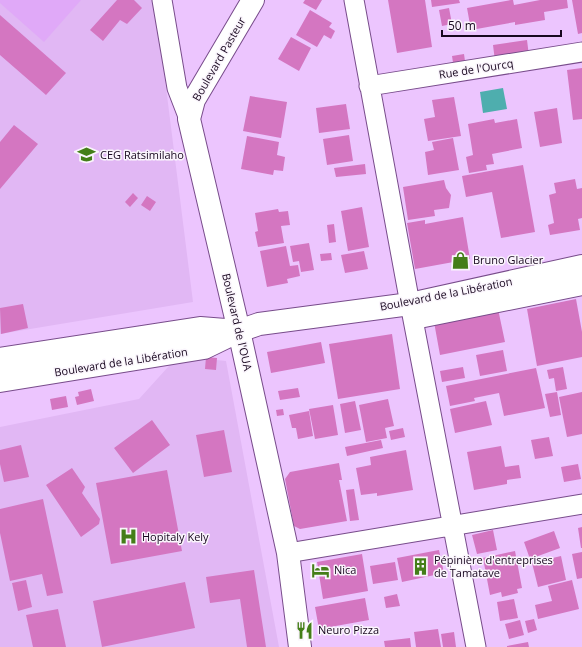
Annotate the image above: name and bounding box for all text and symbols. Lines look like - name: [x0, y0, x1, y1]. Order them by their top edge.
- scale bar: [442, 12, 561, 38]
- street label: Boulevard Pasteur: [188, 14, 249, 103]
- text: 50 m: [448, 17, 476, 34]
- street label: Rue de l'Ourcq: [438, 55, 514, 82]
- school or university icon: CEG Ratsimilaho: [77, 145, 97, 165]
- place label: CEG Ratsimilaho: [100, 147, 184, 162]
- shop icon: Bruno Glacier: [450, 250, 470, 270]
- place label: Bruno Glacier: [473, 252, 544, 267]
- street label: Boulevard de l'OUA: [219, 272, 256, 372]
- street label: Boulevard de la Libération: [378, 273, 513, 314]
- street label: Boulevard de la Libération: [53, 344, 189, 379]
- hospital icon: Hopitaly Kely: [119, 527, 139, 547]
- place label: Hopitaly Kely: [142, 529, 209, 544]
- place label: Pépinière d'entreprises de Tamatave: [434, 552, 553, 580]
- building icon: Pépinière d'entreprises de Tamatave: [411, 556, 431, 576]
- hotel icon: Nica: [311, 560, 331, 580]
- place label: Nica: [334, 562, 356, 577]
- restaurant icon: Neuro Pizza: [295, 620, 315, 640]
- place label: Neuro Pizza: [318, 622, 379, 637]

